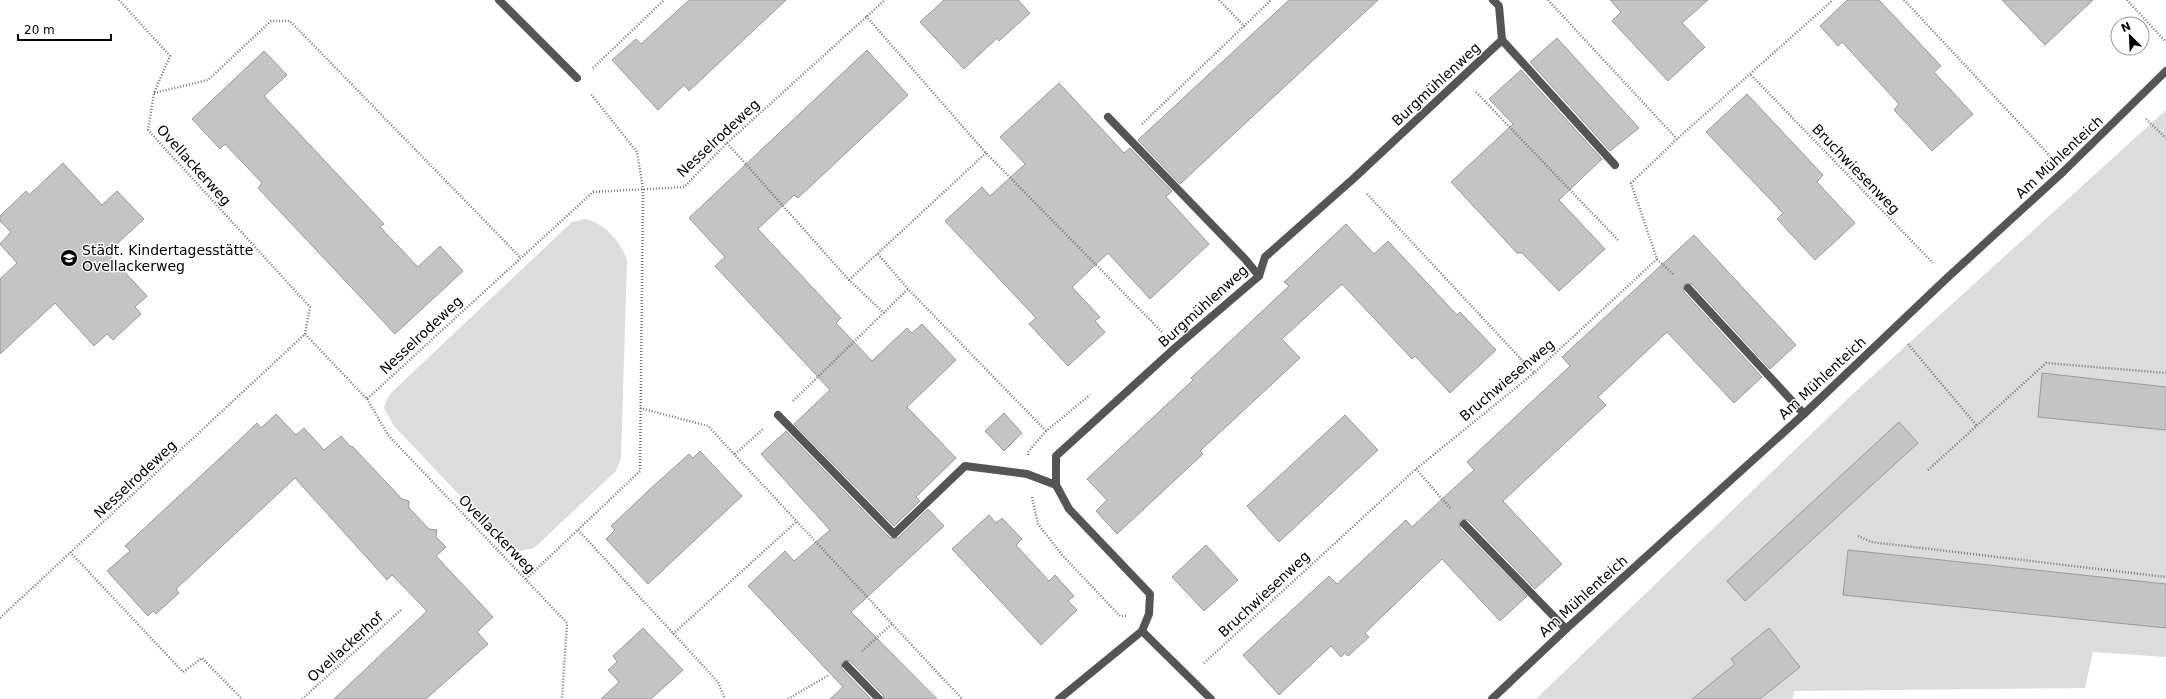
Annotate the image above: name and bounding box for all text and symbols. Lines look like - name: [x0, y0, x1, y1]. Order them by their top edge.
- scale bar: [18, 16, 111, 42]
- north arrow: [2110, 16, 2150, 56]
- text: N: [2119, 20, 2133, 35]
- text: 20 m: [24, 23, 55, 37]
- street label: Burgmühlenweg: [1389, 39, 1483, 129]
- street label: Nesselrodeweg: [674, 96, 762, 180]
- street label: Am Mühlenteich: [2012, 112, 2106, 202]
- street label: Ovellackerweg: [154, 121, 234, 209]
- street label: Bruchwiesenweg: [1809, 121, 1903, 217]
- place label: Städt. Kindertagesstätte Ovellackerweg: [82, 242, 253, 274]
- school or university icon: Städt. Kindertagesstätte Ovellackerweg: [59, 248, 79, 268]
- street label: Burgmühlenweg: [1155, 262, 1251, 350]
- street label: Nesselrodeweg: [377, 293, 465, 377]
- street label: Am Mühlenteich: [1775, 333, 1869, 423]
- street label: Bruchwiesenweg: [1456, 336, 1558, 424]
- street label: Nesselrodeweg: [91, 437, 179, 521]
- street label: Ovellackerweg: [456, 491, 538, 577]
- street label: Bruchwiesenweg: [1215, 548, 1313, 640]
- street label: Am Mühlenteich: [1535, 552, 1631, 640]
- street label: Ovellackerhof: [304, 608, 387, 685]

